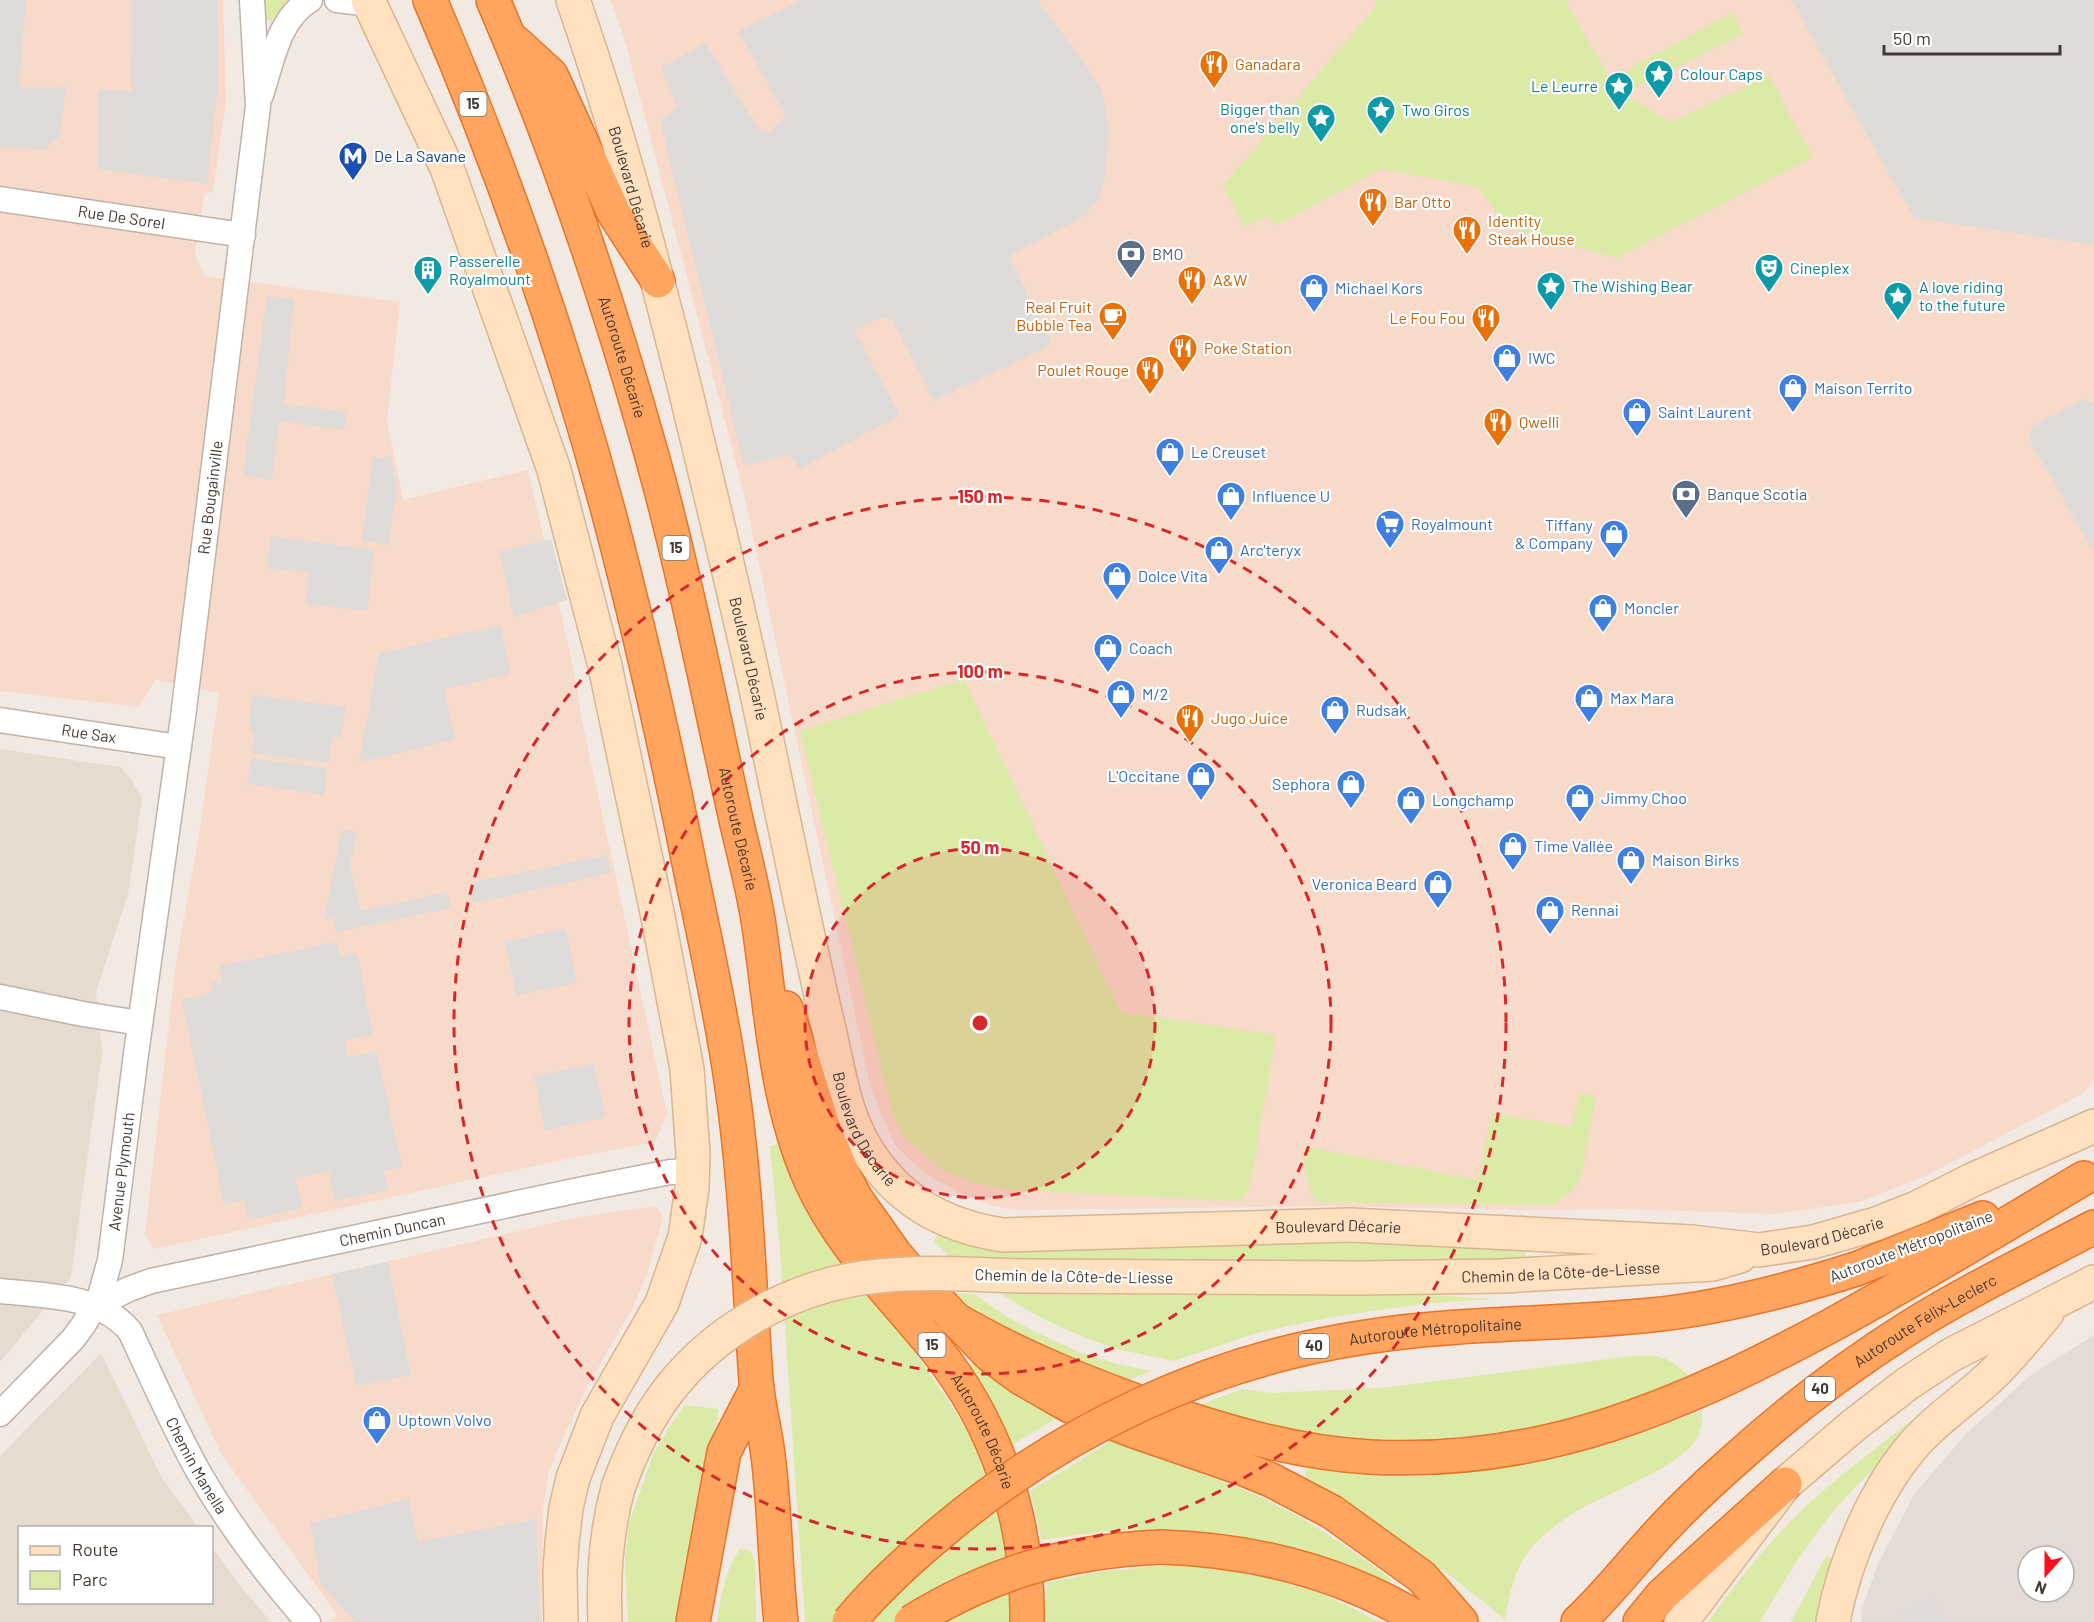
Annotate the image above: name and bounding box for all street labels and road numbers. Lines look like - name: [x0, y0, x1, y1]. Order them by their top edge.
- road number: 15: [460, 92, 486, 116]
- street label: Boulevard Décarie: [605, 124, 658, 250]
- street label: Rue De Sorel: [77, 201, 167, 232]
- street label: Autoroute Décarie: [596, 293, 651, 420]
- street label: Rue Bougainville: [193, 439, 226, 555]
- road number: 15: [662, 536, 690, 560]
- street label: Boulevard Décarie: [726, 595, 772, 722]
- street label: Rue Sax: [60, 719, 118, 746]
- street label: Autoroute Décarie: [716, 765, 762, 892]
- street label: Boulevard Décarie: [830, 1070, 900, 1190]
- street label: Avenue Plymouth: [104, 1111, 138, 1232]
- street label: Autoroute Métropolitaine: [1826, 1206, 1995, 1285]
- street label: Chemin Duncan: [337, 1209, 447, 1250]
- street label: Boulevard Décarie: [1759, 1212, 1886, 1259]
- street label: Boulevard Décarie: [1275, 1215, 1402, 1237]
- street label: Chemin de la Côte-de-Liesse: [1461, 1257, 1661, 1286]
- street label: Chemin de la Côte-de-Liesse: [974, 1264, 1174, 1287]
- street label: Autoroute Félix-Leclerc: [1850, 1270, 1999, 1371]
- street label: Autoroute Métropolitaine: [1347, 1313, 1522, 1349]
- road number: 15: [918, 1333, 946, 1357]
- road number: 40: [1299, 1334, 1329, 1358]
- street label: Autoroute Décarie: [947, 1369, 1019, 1491]
- road number: 40: [1805, 1377, 1835, 1401]
- street label: Chemin Manella: [163, 1414, 232, 1517]

